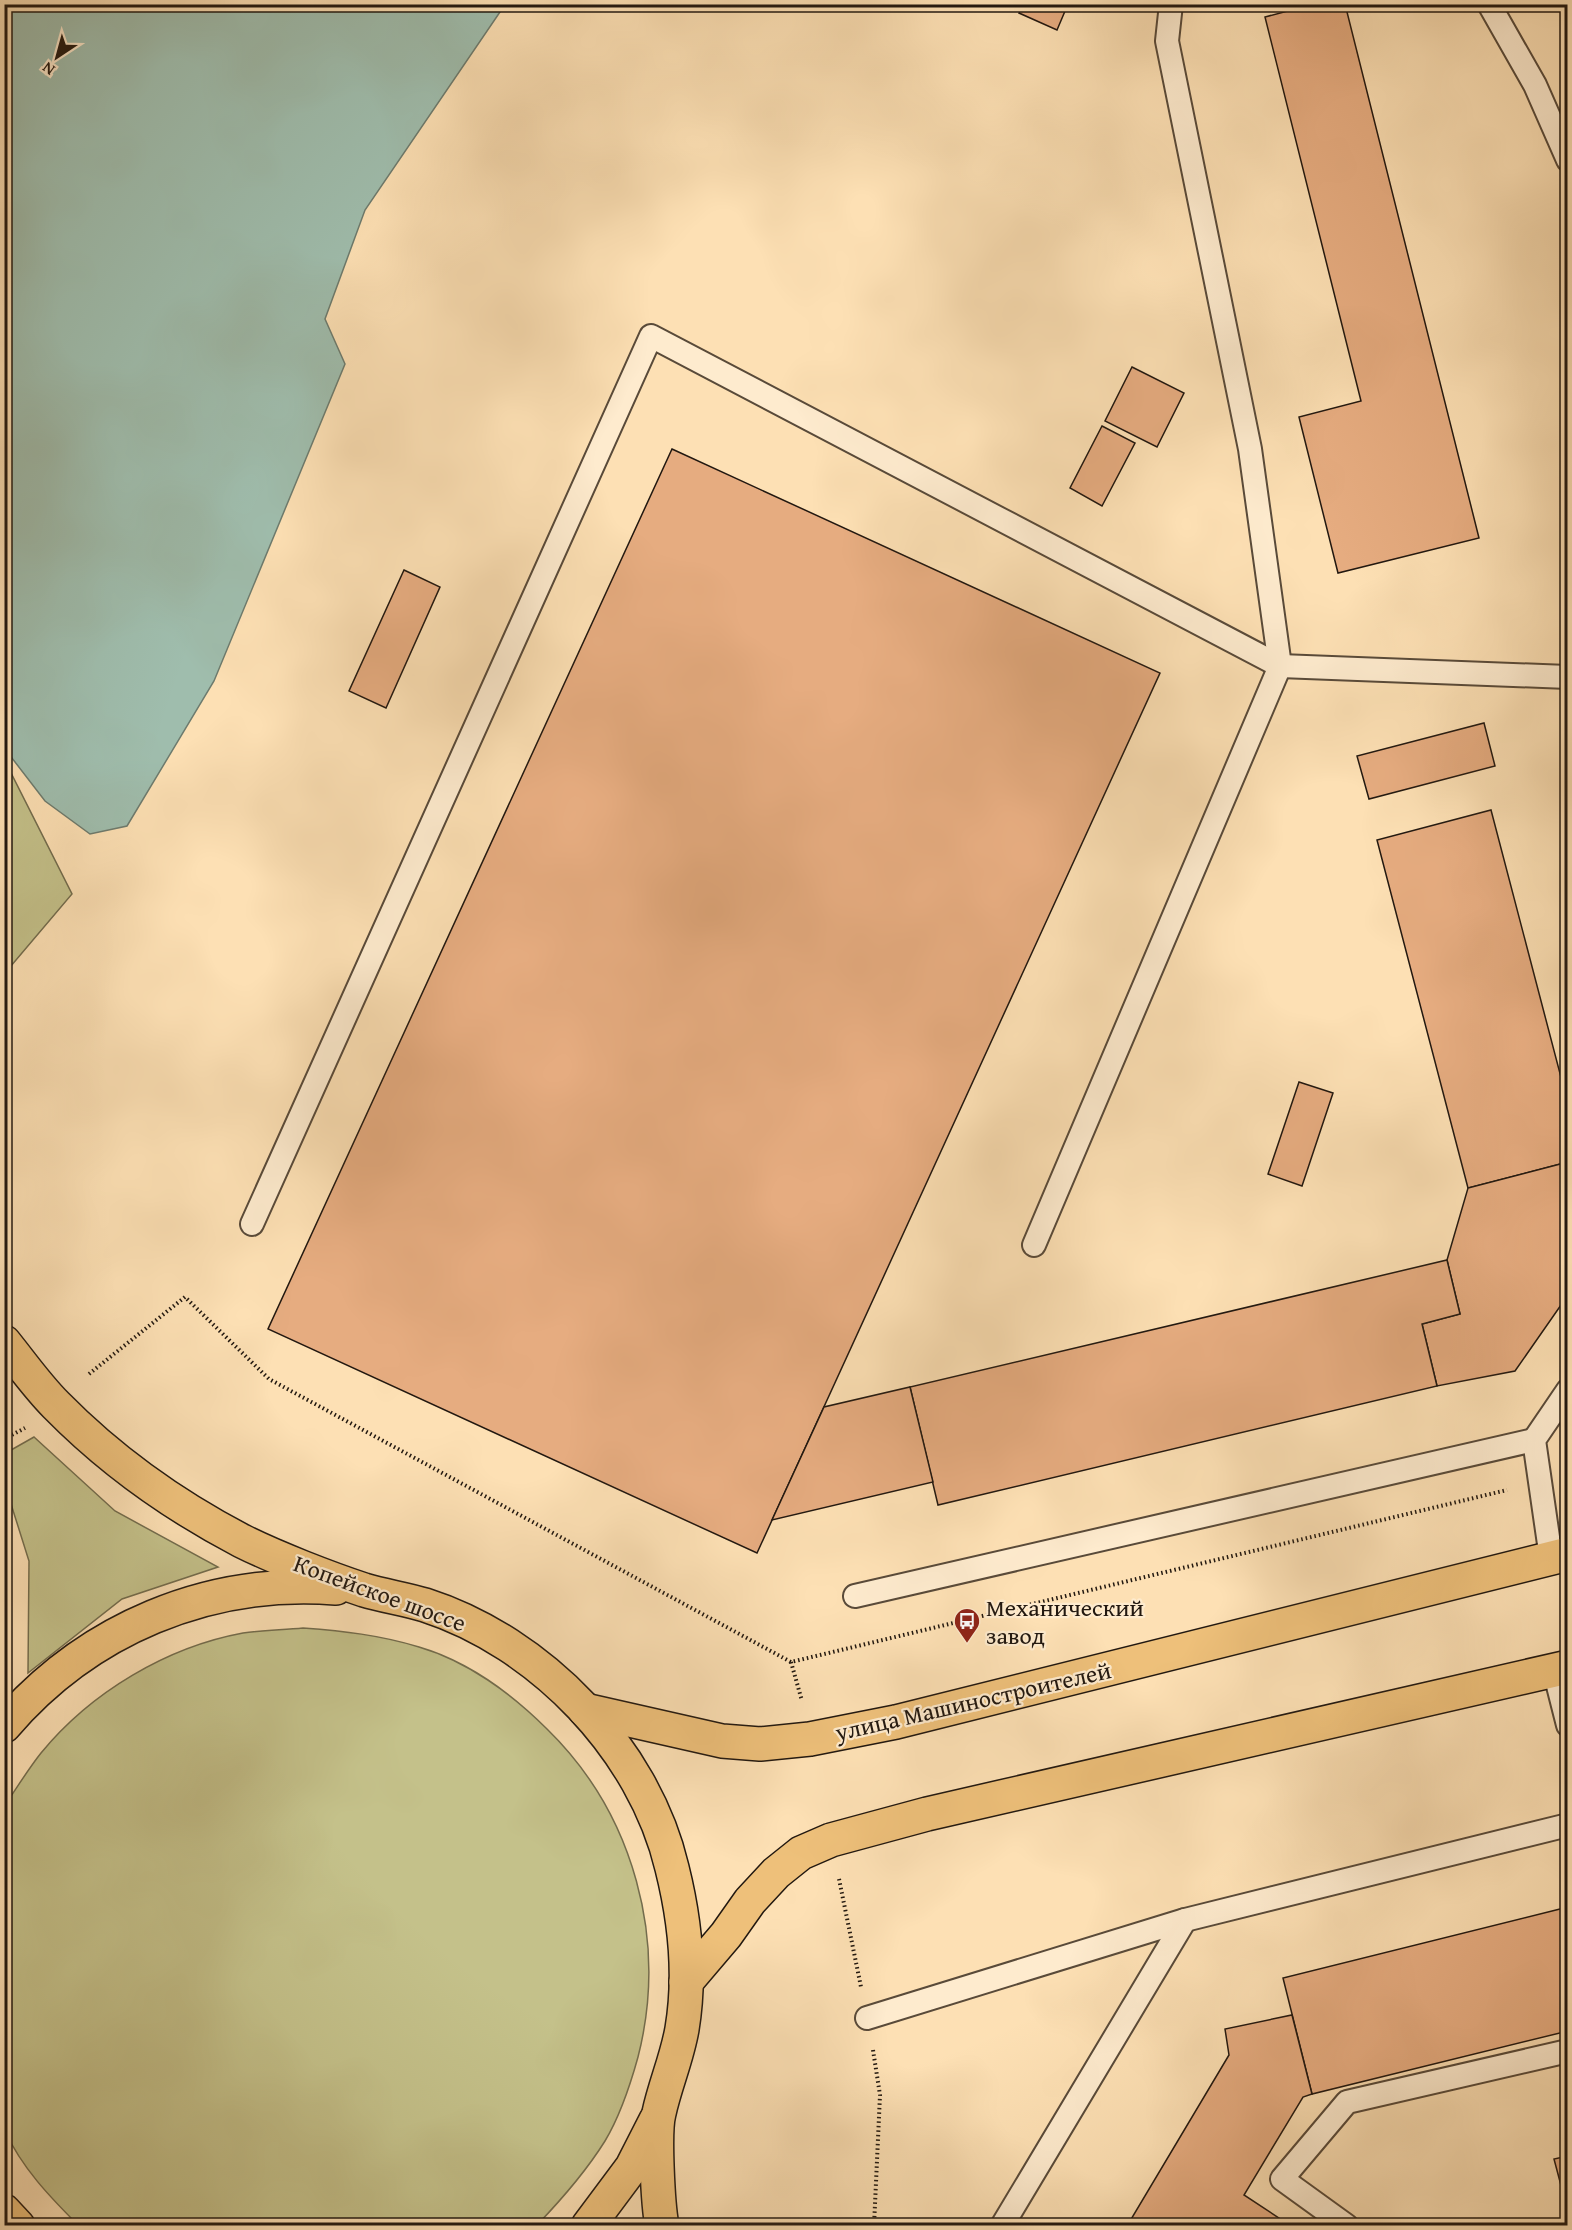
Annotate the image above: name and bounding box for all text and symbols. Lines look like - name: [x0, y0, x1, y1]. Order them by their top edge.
- north arrow: [27, 27, 87, 87]
- text: N: [37, 56, 60, 82]
- street label: Копейское шоссе: [289, 1546, 471, 1640]
- place label: Механический завод: [986, 1590, 1144, 1653]
- bus stop icon: Механический завод: [952, 1606, 982, 1644]
- street label: улица Машиностроителей: [831, 1652, 1114, 1750]

